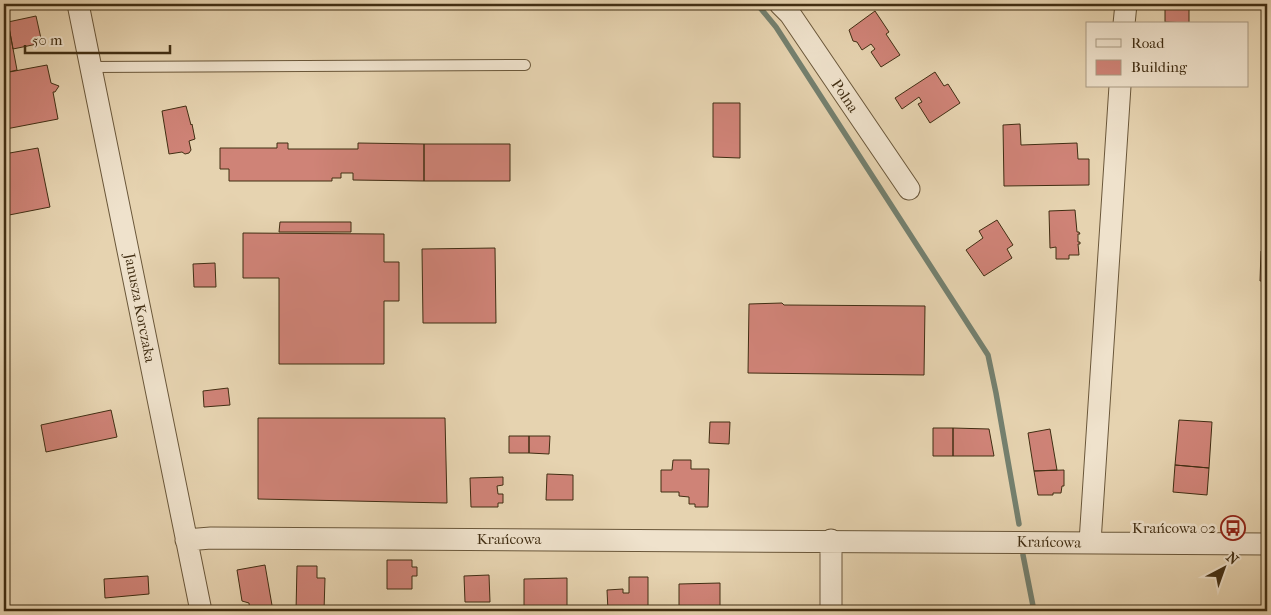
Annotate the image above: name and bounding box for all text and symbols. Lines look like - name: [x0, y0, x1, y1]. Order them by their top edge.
- scale bar: [25, 22, 170, 54]
- legend: [1086, 22, 1248, 88]
- text: 50 m: [32, 31, 63, 49]
- text: Road: [1131, 34, 1165, 52]
- text: Building: [1131, 58, 1188, 76]
- street label: Polna: [827, 76, 863, 117]
- street label: Janusza Korczaka: [120, 251, 160, 365]
- bus stop icon: Krańcowa 02: [1220, 515, 1246, 541]
- place label: Krańcowa 02: [1132, 519, 1216, 537]
- street label: Krańcowa: [477, 530, 542, 548]
- street label: Krańcowa: [1016, 532, 1083, 552]
- north arrow: [1198, 542, 1248, 592]
- text: N: [1223, 549, 1242, 569]

